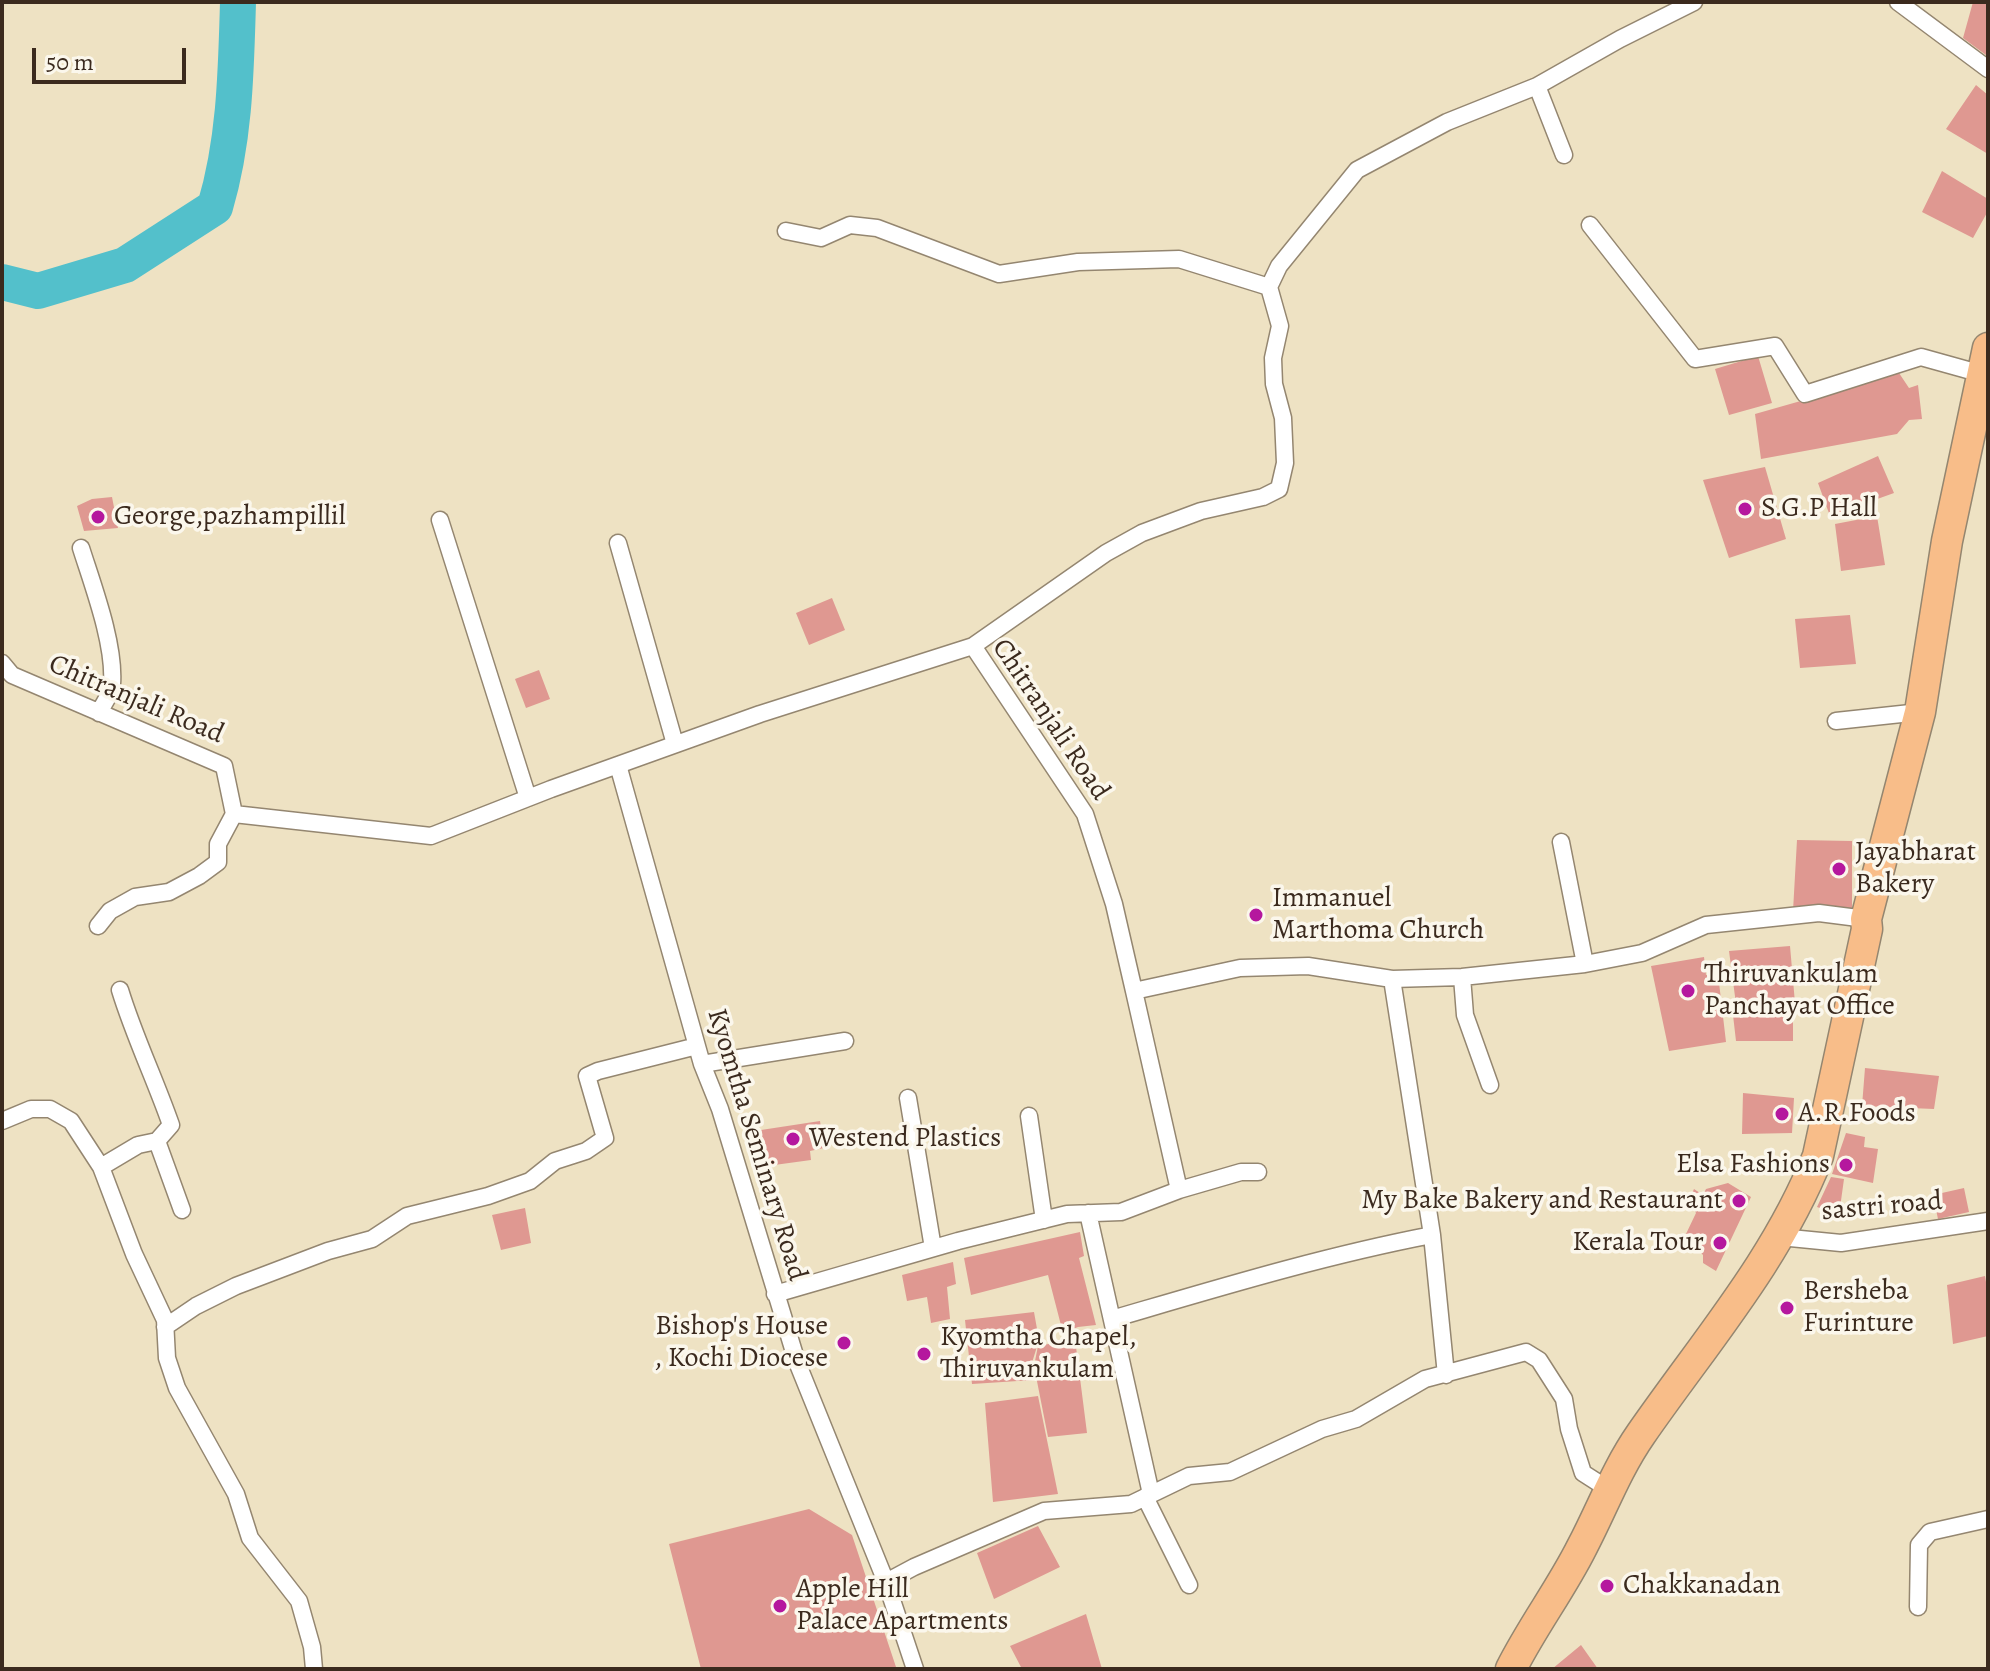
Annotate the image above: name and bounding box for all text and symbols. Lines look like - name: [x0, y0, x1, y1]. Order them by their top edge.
- scale bar: [36, 32, 190, 82]
- text: 50 m: [46, 46, 94, 78]
- place label: S.G.P Hall: [1761, 492, 1877, 526]
- place label: George,pazhampillil: [114, 500, 346, 534]
- marker: S.G.P Hall: [1736, 500, 1754, 518]
- marker: George,pazhampillil: [89, 508, 107, 526]
- street label: Chitranjali Road: [984, 633, 1116, 807]
- street label: Chitranjali Road: [43, 648, 229, 752]
- place label: Jayabharat Bakery: [1855, 836, 1976, 902]
- marker: Jayabharat Bakery: [1830, 860, 1848, 878]
- place label: Immanuel Marthoma Church: [1272, 882, 1484, 948]
- marker: Immanuel Marthoma Church: [1247, 906, 1265, 924]
- place label: Thiruvankulam Panchayat Office: [1704, 958, 1895, 1024]
- marker: Thiruvankulam Panchayat Office: [1679, 982, 1697, 1000]
- street label: Kyomtha Seminary Road: [699, 1005, 813, 1285]
- place label: A.R.Foods: [1798, 1097, 1916, 1131]
- marker: A.R.Foods: [1773, 1105, 1791, 1123]
- place label: Westend Plastics: [809, 1122, 1001, 1156]
- marker: Westend Plastics: [784, 1130, 802, 1148]
- place label: Elsa Fashions: [1676, 1148, 1830, 1182]
- marker: Elsa Fashions: [1837, 1156, 1855, 1174]
- place label: My Bake Bakery and Restaurant: [1361, 1184, 1723, 1218]
- street label: sastri road: [1820, 1185, 1944, 1229]
- marker: My Bake Bakery and Restaurant: [1730, 1192, 1748, 1210]
- place label: Kerala Tour: [1572, 1226, 1704, 1260]
- marker: Kerala Tour: [1711, 1234, 1729, 1252]
- place label: Bersheba Furinture: [1803, 1275, 1914, 1341]
- marker: Bersheba Furinture: [1778, 1299, 1796, 1317]
- place label: Bishop's House , Kochi Diocese: [654, 1310, 828, 1376]
- place label: Kyomtha Chapel, Thiruvankulam: [940, 1321, 1137, 1387]
- marker: Bishop's House , Kochi Diocese: [835, 1334, 853, 1352]
- marker: Kyomtha Chapel, Thiruvankulam: [915, 1345, 933, 1363]
- place label: Chakkanadan: [1623, 1569, 1781, 1603]
- place label: Apple Hill Palace Apartments: [796, 1573, 1009, 1639]
- marker: Chakkanadan: [1598, 1577, 1616, 1595]
- marker: Apple Hill Palace Apartments: [771, 1597, 789, 1615]

